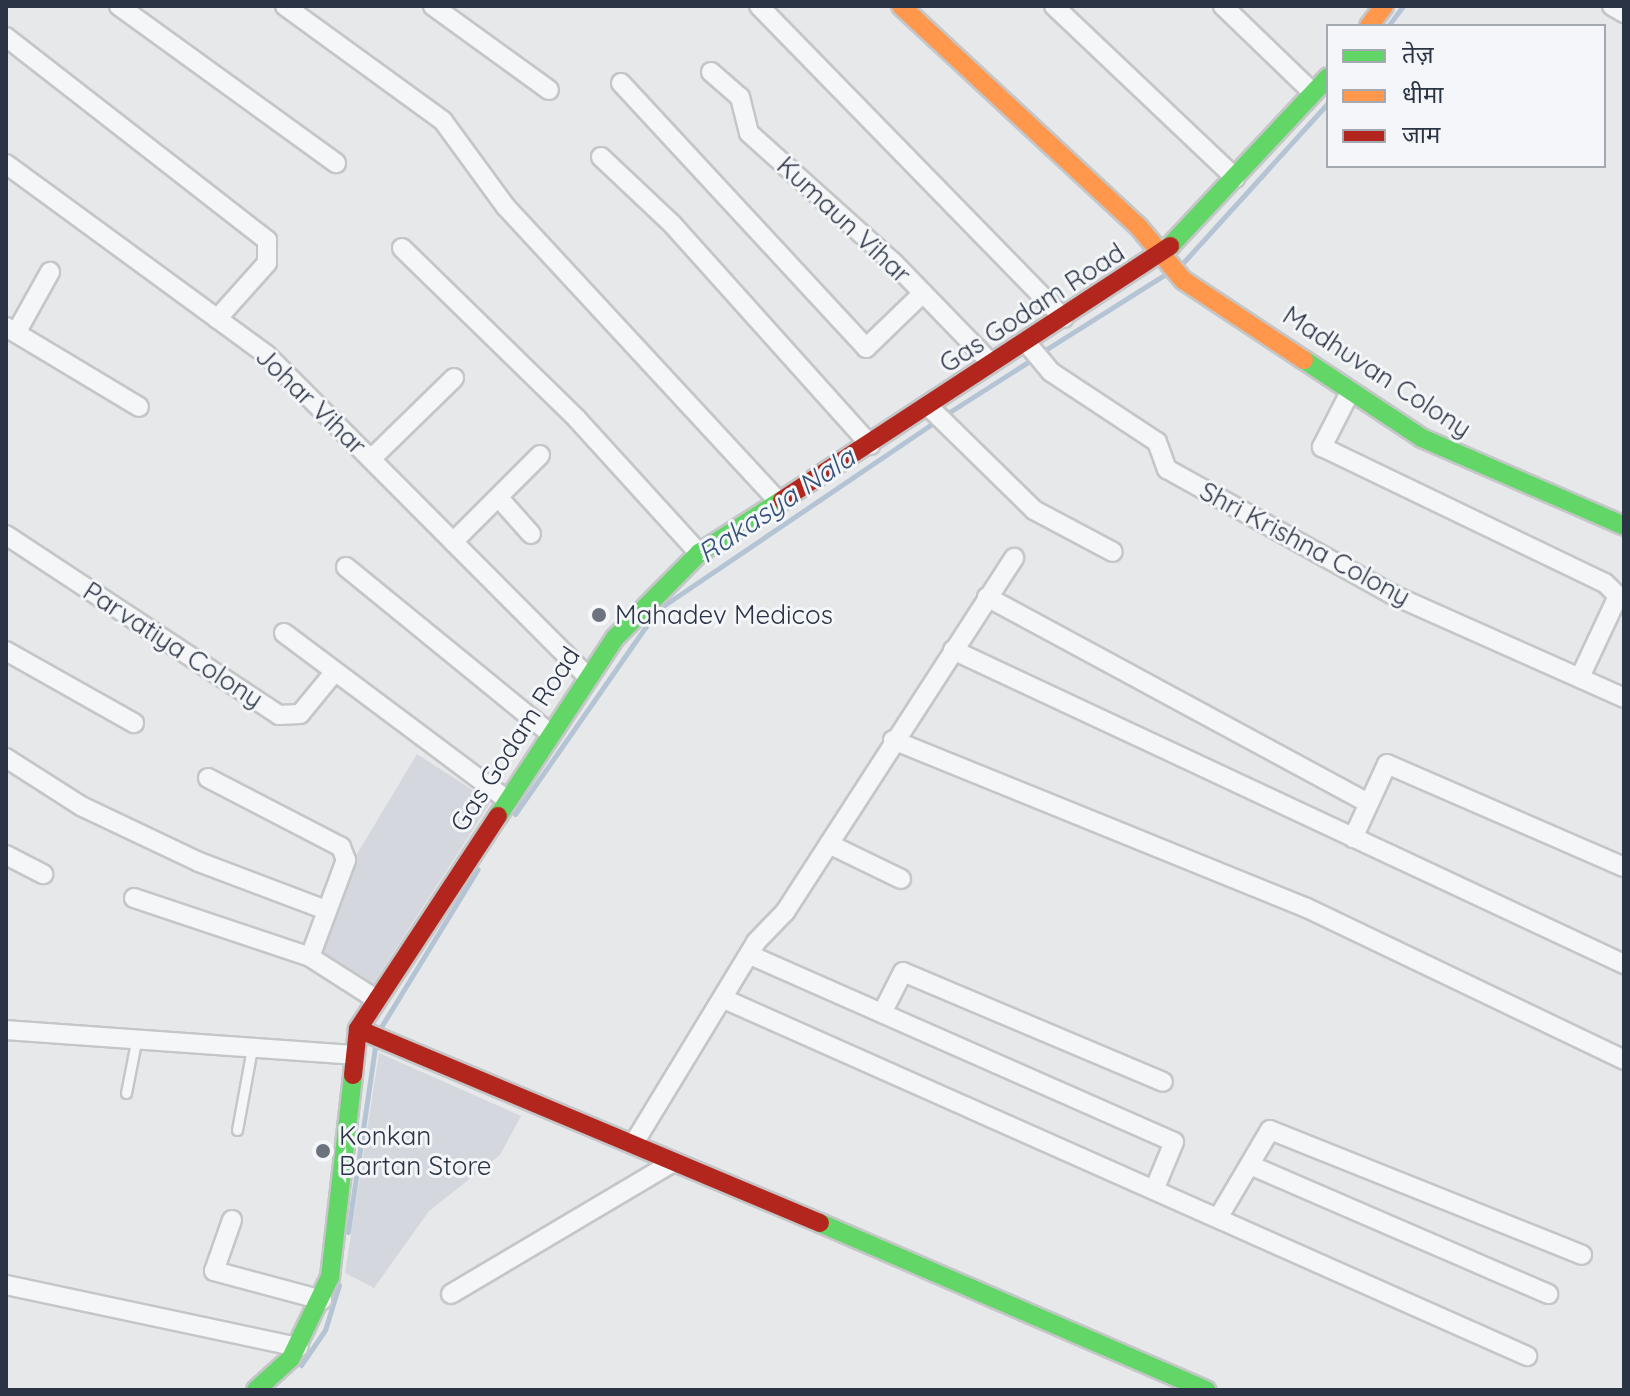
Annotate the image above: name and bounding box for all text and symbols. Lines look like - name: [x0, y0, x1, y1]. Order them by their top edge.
- legend: [1326, 24, 1606, 168]
- text: तेज़: [1402, 39, 1434, 69]
- text: धीमा: [1402, 79, 1444, 109]
- text: जाम: [1402, 119, 1440, 149]
- street label: Kumaun Vihar: [771, 150, 917, 290]
- street label: Gas Godam Road: [934, 237, 1130, 379]
- street label: Madhuvan Colony: [1277, 300, 1477, 444]
- street label: Johar Vihar: [249, 341, 373, 461]
- water label: Rakasya Nala: [691, 440, 861, 570]
- street label: Shri Krishna Colony: [1195, 475, 1415, 613]
- street label: Parvatiya Colony: [77, 575, 269, 715]
- place label: Mahadev Medicos: [615, 599, 833, 631]
- marker: Mahadev Medicos: [590, 606, 608, 624]
- street label: Gas Godam Road: [444, 641, 586, 837]
- place label: Konkan Bartan Store: [339, 1120, 492, 1182]
- marker: Konkan Bartan Store: [314, 1142, 332, 1160]

